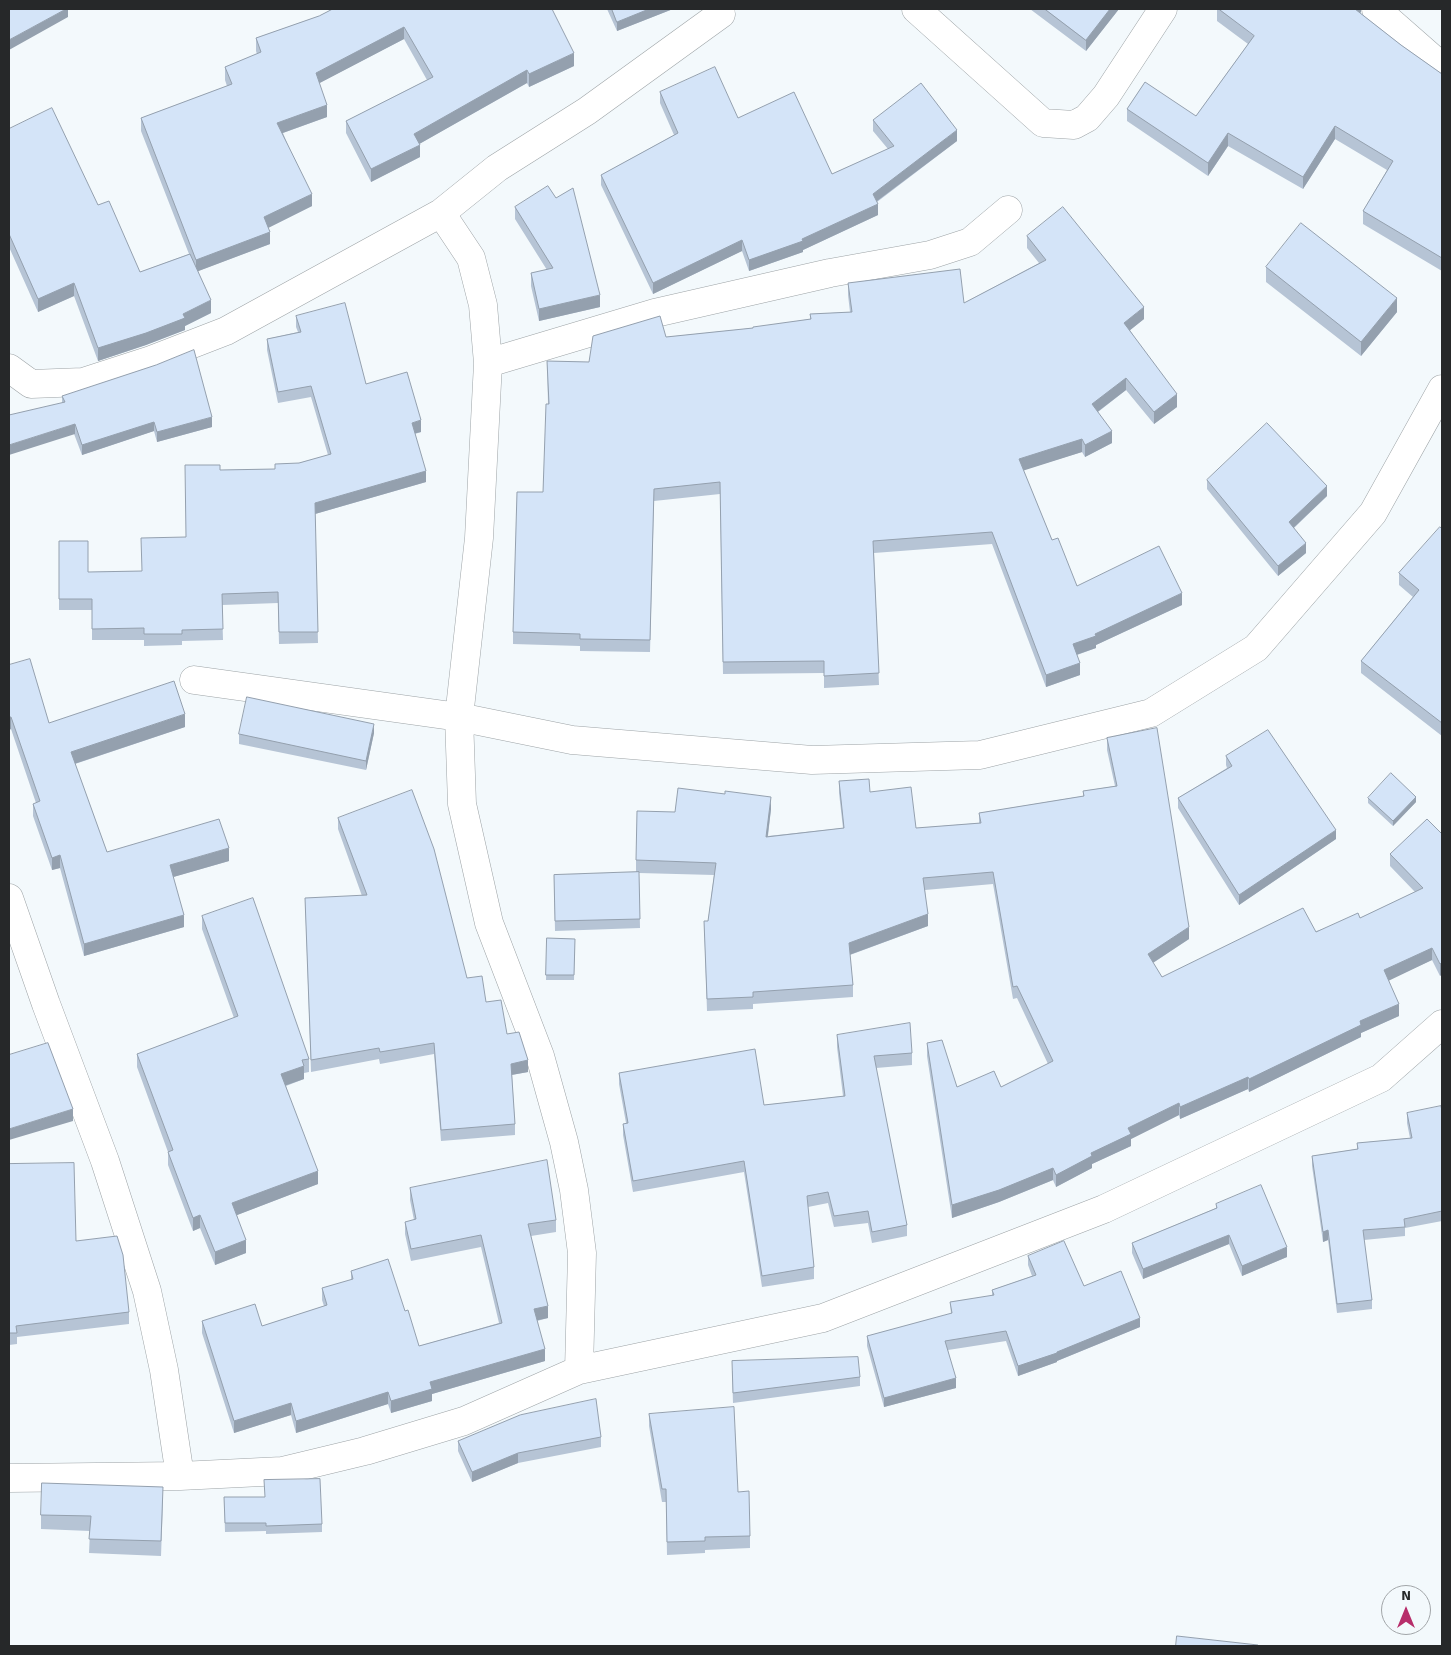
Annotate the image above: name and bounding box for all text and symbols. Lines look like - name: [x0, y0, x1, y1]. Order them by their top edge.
- north arrow: [1381, 1585, 1431, 1635]
- text: N: [1401, 1587, 1411, 1604]

